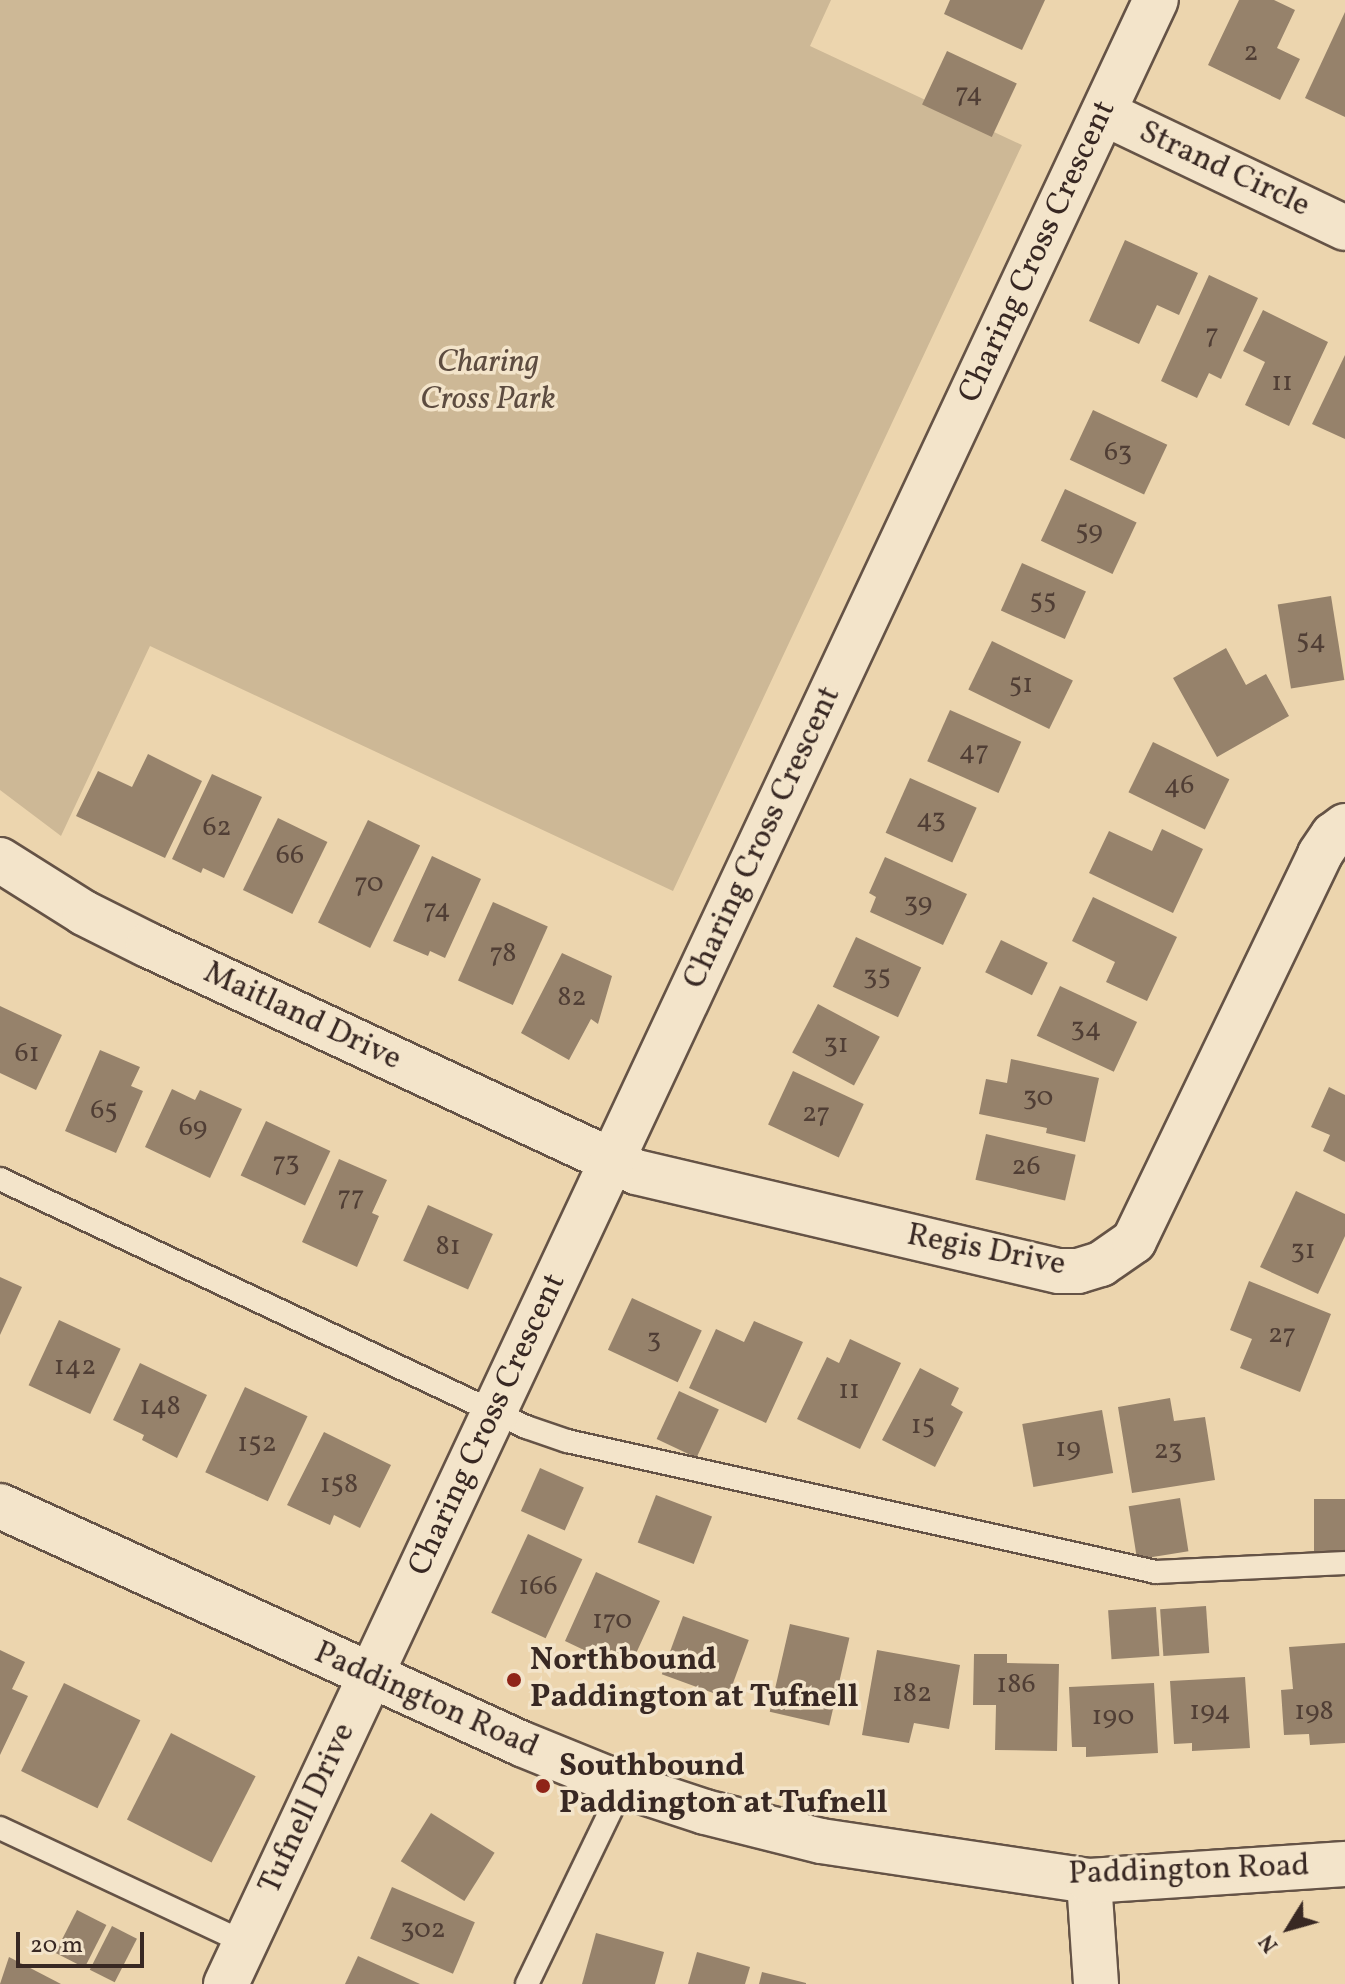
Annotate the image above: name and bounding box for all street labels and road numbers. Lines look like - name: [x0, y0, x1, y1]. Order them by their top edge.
- street label: Charing Cross Crescent: [951, 95, 1125, 409]
- street label: Strand Circle: [1133, 114, 1315, 226]
- street label: Charing Cross Crescent: [676, 681, 850, 995]
- street label: Maitland Drive: [197, 954, 407, 1080]
- street label: Regis Drive: [903, 1217, 1069, 1285]
- street label: Charing Cross Crescent: [401, 1268, 575, 1582]
- street label: Paddington Road: [308, 1634, 544, 1768]
- street label: Tufnell Drive: [252, 1717, 364, 1901]
- street label: Paddington Road: [1068, 1848, 1310, 1894]

